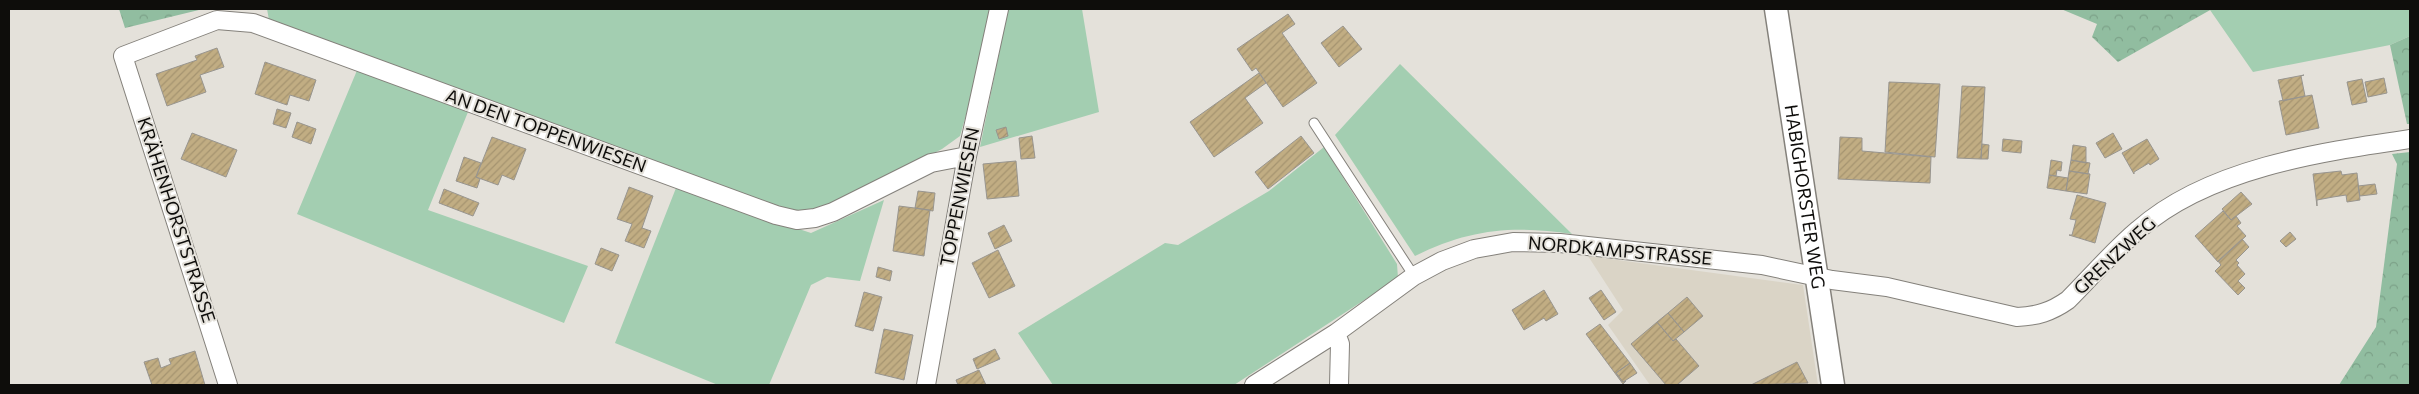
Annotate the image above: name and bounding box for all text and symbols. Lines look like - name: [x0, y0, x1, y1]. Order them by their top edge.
- street label: AN DEN TOPPENWIESEN: [443, 84, 650, 177]
- street label: HABIGHORSTER WEG: [1781, 103, 1830, 291]
- street label: KRÄHENHORSTSTRASSE: [133, 114, 221, 325]
- street label: TOPPENWIESEN: [935, 125, 983, 268]
- street label: GRENZWEG: [2069, 212, 2160, 299]
- street label: NORDKAMPSTRASSE: [1527, 231, 1713, 269]

